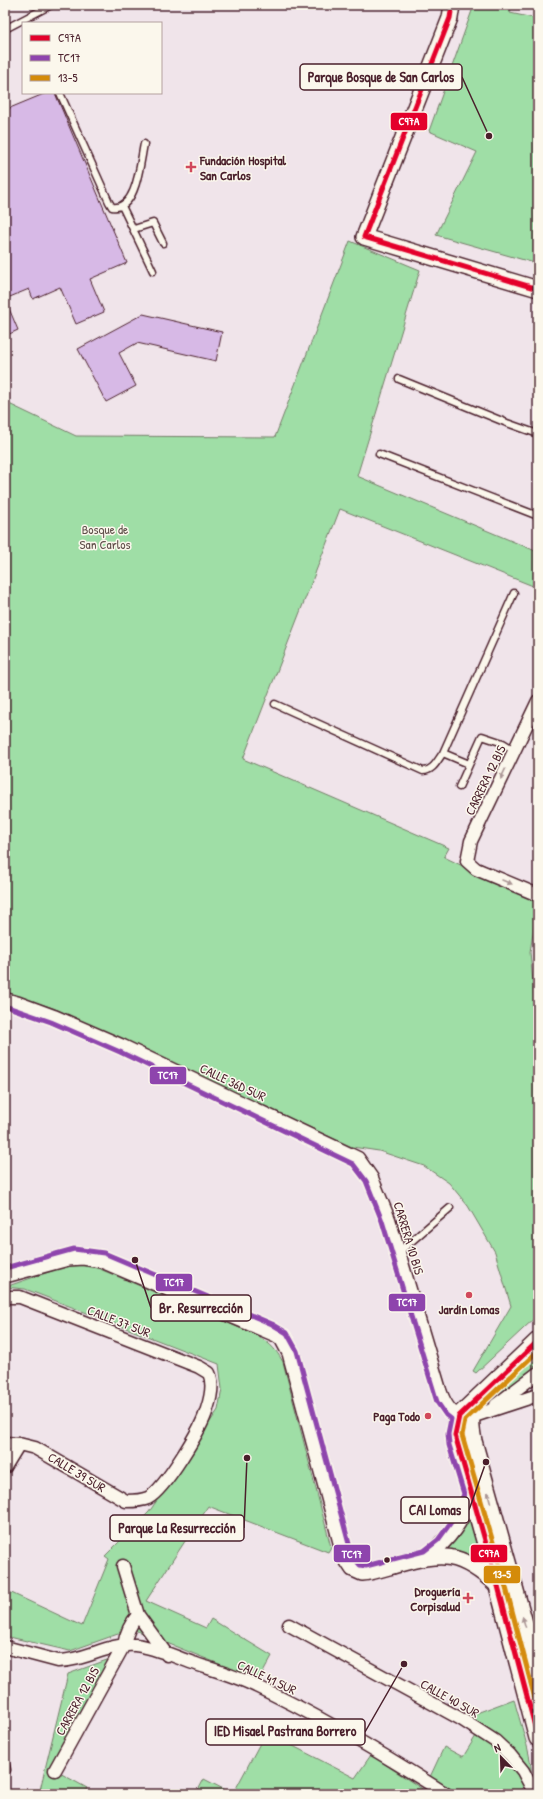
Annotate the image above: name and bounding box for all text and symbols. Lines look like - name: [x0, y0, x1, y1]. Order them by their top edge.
- legend: [22, 22, 162, 94]
- text: C97A: [58, 29, 81, 46]
- text: TC17: [58, 49, 81, 66]
- callout: Parque Bosque de San Carlos: [300, 64, 462, 90]
- text: Parque Bosque de San Carlos: [308, 67, 455, 88]
- text: 13-5: [58, 69, 78, 86]
- line badge: C97A: [390, 112, 428, 131]
- text: C97A: [399, 114, 420, 128]
- place label: Fundación Hospital San Carlos: [199, 151, 287, 184]
- marker: Fundación Hospital San Carlos: [185, 161, 197, 173]
- park label: Bosque de San Carlos: [80, 520, 130, 553]
- street label: CARRERA 12 BIS: [460, 742, 510, 818]
- one-way arrow: [500, 768, 506, 779]
- one-way arrow: [501, 879, 512, 885]
- street label: CALLE 36D SUR: [197, 1059, 269, 1105]
- line badge: TC17: [149, 1066, 187, 1085]
- text: TC17: [157, 1068, 179, 1082]
- street label: CARRERA 10 BIS: [389, 1199, 429, 1277]
- line badge: TC17: [155, 1273, 193, 1292]
- text: TC17: [163, 1275, 185, 1289]
- marker: Jardín Lomas: [464, 1290, 474, 1300]
- line badge: TC17: [388, 1293, 426, 1312]
- callout: Br. Resurrección: [151, 1295, 251, 1321]
- text: TC17: [396, 1295, 418, 1309]
- text: Br. Resurrección: [159, 1298, 243, 1317]
- place label: Jardín Lomas: [439, 1300, 499, 1318]
- street label: CALLE 37 SUR: [85, 1301, 153, 1341]
- place label: Paga Todo: [373, 1407, 421, 1426]
- marker: Paga Todo: [423, 1411, 433, 1421]
- street label: CALLE 39 SUR: [45, 1448, 109, 1496]
- one-way arrow: [486, 1490, 492, 1502]
- callout: CAI Lomas: [401, 1497, 469, 1523]
- text: CAI Lomas: [409, 1500, 462, 1519]
- callout: Parque La Resurrección: [110, 1515, 244, 1541]
- text: Parque La Resurrección: [118, 1518, 236, 1539]
- line badge: TC17: [333, 1544, 371, 1563]
- line badge: C97A: [470, 1544, 508, 1563]
- text: C97A: [479, 1546, 500, 1560]
- text: TC17: [341, 1547, 363, 1561]
- unlabelled marker: [382, 1555, 392, 1565]
- line badge: 13-5: [483, 1565, 521, 1584]
- text: 13-5: [493, 1567, 511, 1581]
- place label: Droguería Corpisalud: [410, 1582, 461, 1616]
- marker: Droguería Corpisalud: [463, 1593, 473, 1603]
- one-way arrow: [521, 1616, 527, 1628]
- street label: CALLE 41 SUR: [234, 1655, 300, 1699]
- street label: CARRERA 12 BIS: [51, 1664, 103, 1738]
- street label: CALLE 40 SUR: [417, 1674, 483, 1722]
- callout: IED Misael Pastrana Borrero: [206, 1719, 365, 1745]
- text: IED Misael Pastrana Borrero: [214, 1721, 357, 1740]
- north arrow: [481, 1737, 521, 1777]
- text: N: [492, 1740, 503, 1755]

